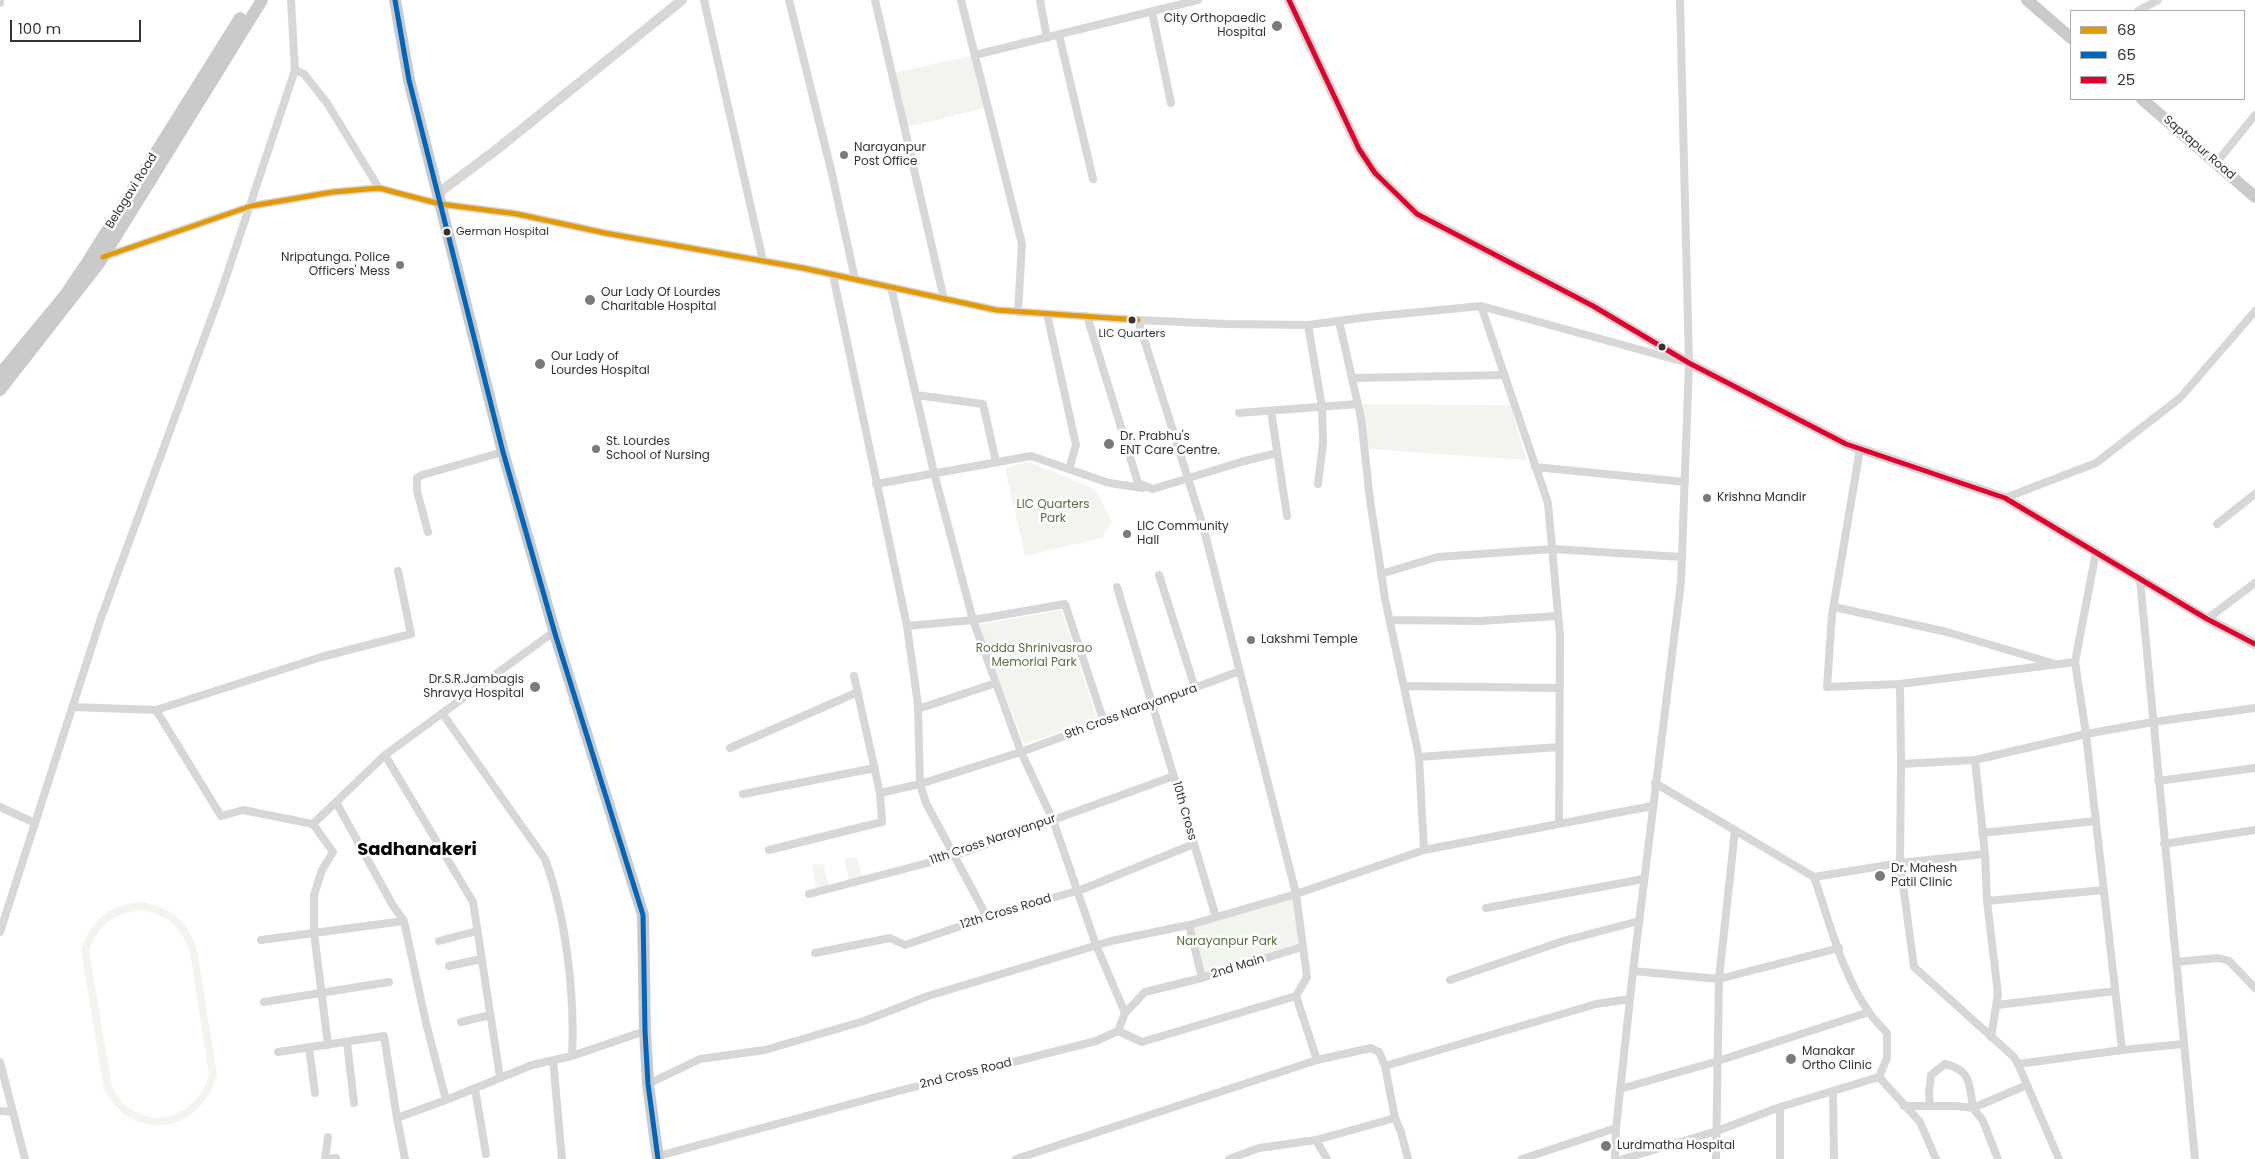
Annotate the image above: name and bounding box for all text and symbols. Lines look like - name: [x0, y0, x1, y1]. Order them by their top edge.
- scale bar: [12, 10, 144, 42]
- legend: [2070, 10, 2245, 100]
- place label: City Orthopaedic Hospital: [1164, 12, 1266, 40]
- text: 100 m: [18, 18, 61, 39]
- marker: City Orthopaedic Hospital: [1270, 19, 1284, 33]
- text: 68: [2117, 19, 2136, 40]
- text: 65: [2117, 44, 2136, 65]
- text: 25: [2117, 69, 2135, 90]
- street label: Saptapur Road: [2160, 113, 2238, 183]
- place label: Narayanpur Post Office: [854, 141, 926, 169]
- marker: Narayanpur Post Office: [838, 149, 850, 161]
- street label: Belagavi Road: [103, 151, 161, 231]
- place label: German Hospital: [456, 225, 549, 239]
- marker: German Hospital: [442, 227, 452, 237]
- place label: Nripatunga. Police Officers' Mess: [281, 251, 390, 279]
- marker: Nripatunga. Police Officers' Mess: [394, 259, 406, 271]
- place label: Our Lady Of Lourdes Charitable Hospital: [601, 286, 721, 314]
- marker: Our Lady Of Lourdes Charitable Hospital: [583, 293, 597, 307]
- marker: LIC Quarters: [1127, 315, 1137, 325]
- place label: LIC Quarters: [1099, 327, 1165, 341]
- unlabelled marker: [1657, 342, 1667, 352]
- place label: Our Lady of Lourdes Hospital: [551, 350, 650, 378]
- marker: Our Lady of Lourdes Hospital: [533, 357, 547, 371]
- place label: Dr. Prabhu's ENT Care Centre.: [1120, 430, 1220, 458]
- place label: St. Lourdes School of Nursing: [606, 435, 710, 463]
- marker: Dr. Prabhu's ENT Care Centre.: [1102, 437, 1116, 451]
- marker: St. Lourdes School of Nursing: [590, 443, 602, 455]
- place label: Krishna Mandir: [1717, 491, 1806, 505]
- marker: Krishna Mandir: [1701, 492, 1713, 504]
- park label: LIC Quarters Park: [1017, 498, 1089, 526]
- place label: LIC Community Hall: [1137, 520, 1229, 548]
- marker: LIC Community Hall: [1121, 528, 1133, 540]
- place label: Lakshmi Temple: [1261, 633, 1358, 647]
- marker: Lakshmi Temple: [1245, 634, 1257, 646]
- park label: Rodda Shrinivasrao Memorial Park: [976, 642, 1092, 670]
- place label: Dr.S.R.Jambagis Shravya Hospital: [423, 673, 524, 701]
- marker: Dr.S.R.Jambagis Shravya Hospital: [528, 680, 542, 694]
- street label: 9th Cross Narayanpura: [1063, 681, 1199, 743]
- street label: 10th Cross: [1169, 780, 1199, 842]
- street label: 11th Cross Narayanpur: [928, 812, 1058, 868]
- district label: Sadhanakeri: [357, 839, 477, 861]
- place label: Dr. Mahesh Patil Clinic: [1891, 862, 1957, 890]
- marker: Dr. Mahesh Patil Clinic: [1873, 869, 1887, 883]
- street label: 12th Cross Road: [959, 891, 1053, 933]
- park label: Narayanpur Park: [1177, 935, 1277, 949]
- street label: 2nd Main: [1210, 952, 1266, 982]
- place label: Manakar Ortho Clinic: [1802, 1045, 1872, 1073]
- marker: Manakar Ortho Clinic: [1784, 1052, 1798, 1066]
- street label: 2nd Cross Road: [919, 1056, 1013, 1092]
- marker: Lurdmatha Hospital: [1599, 1139, 1613, 1153]
- place label: Lurdmatha Hospital: [1617, 1139, 1735, 1153]

